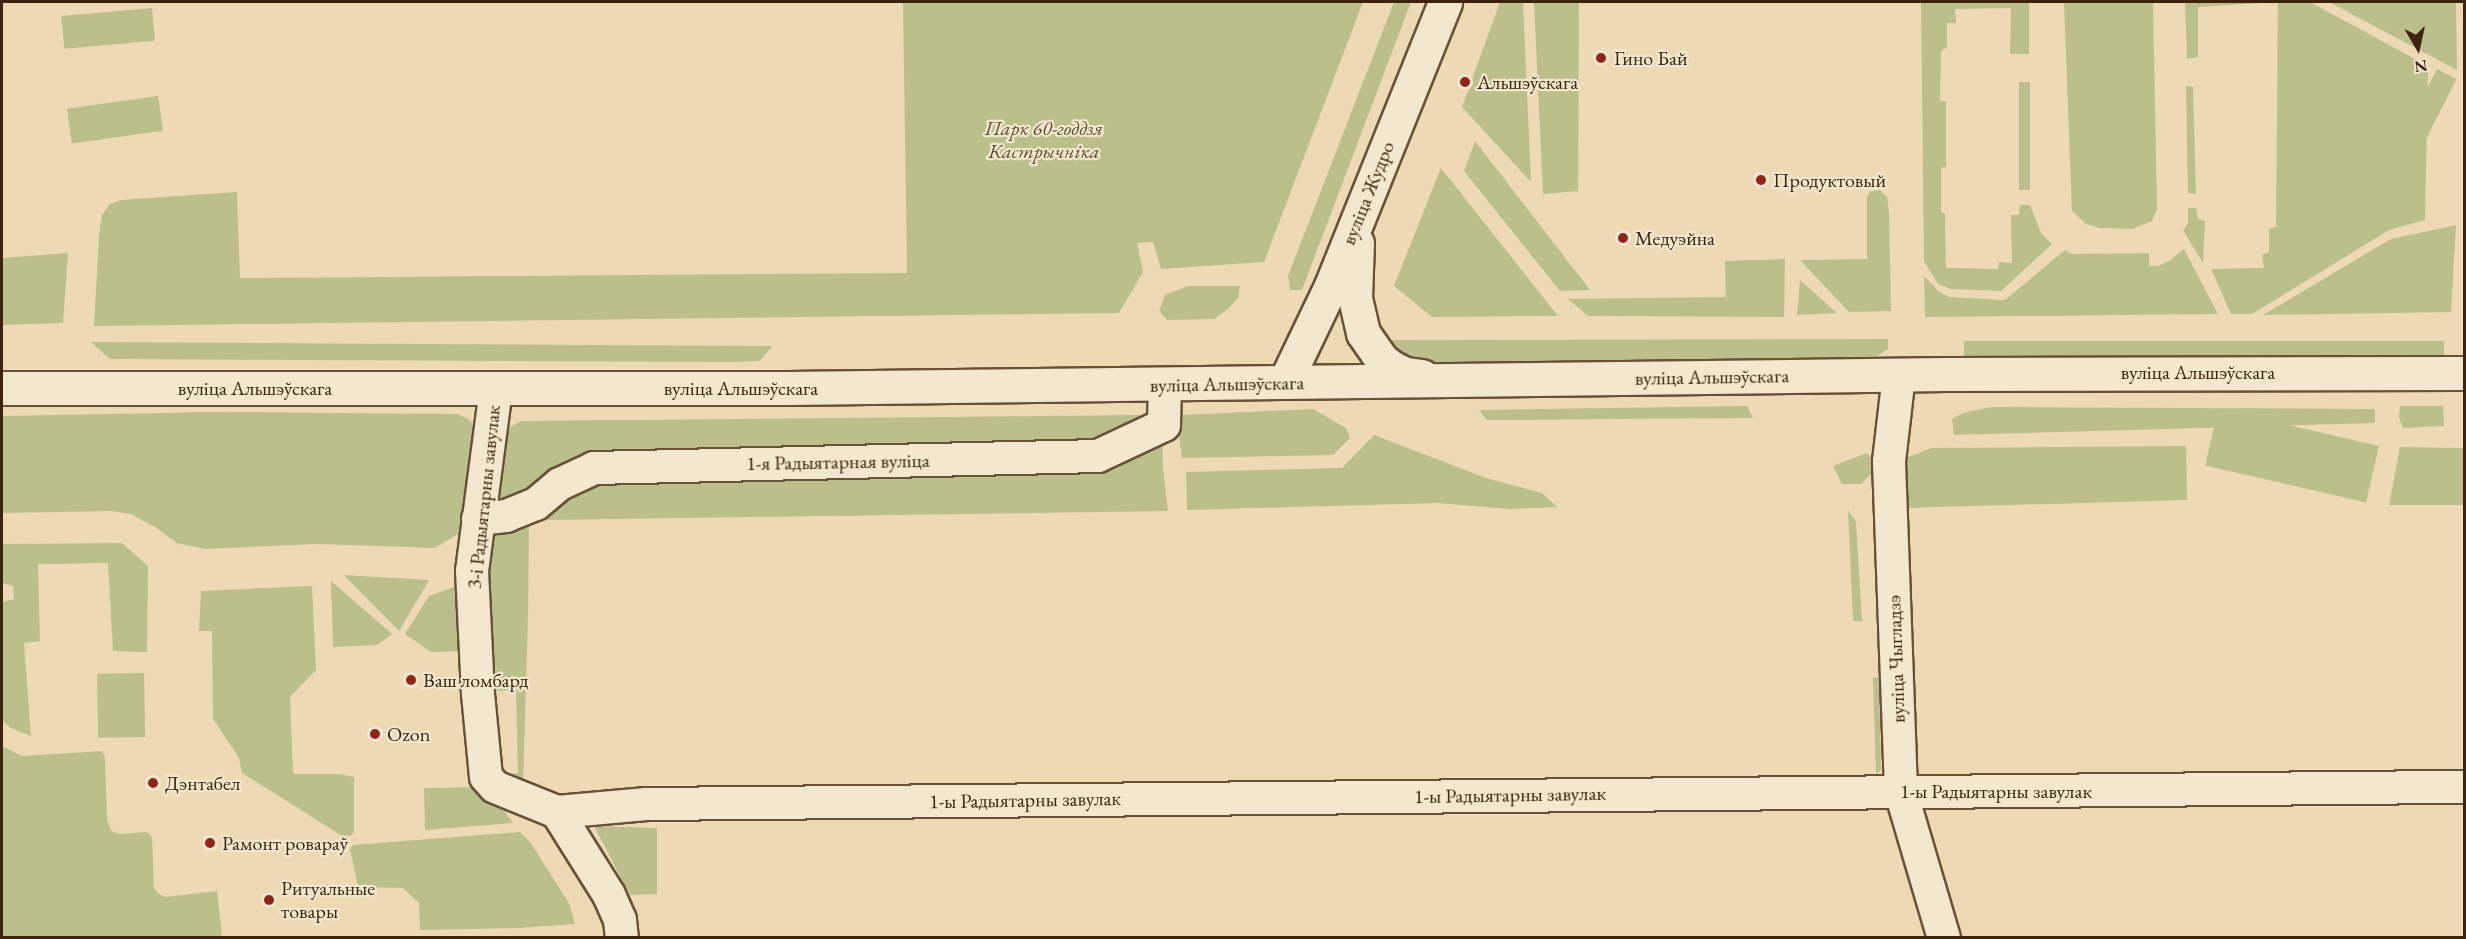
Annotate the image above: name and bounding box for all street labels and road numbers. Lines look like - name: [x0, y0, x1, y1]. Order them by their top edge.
- street label: вуліца Жудро: [1336, 138, 1400, 248]
- street label: вуліца Альшэўскага: [2121, 360, 2275, 384]
- street label: вуліца Альшэўскага: [1635, 364, 1789, 390]
- street label: вуліца Альшэўскага: [1150, 371, 1304, 397]
- street label: вуліца Альшэўскага: [178, 376, 332, 400]
- street label: вуліца Альшэўскага: [664, 376, 818, 400]
- street label: 3-і Радыятарны завулак: [462, 404, 506, 590]
- street label: 1-я Радыятарная вуліца: [746, 448, 930, 476]
- street label: вуліца Чыгладзэ: [1882, 595, 1910, 723]
- street label: 1-ы Радыятарны завулак: [1900, 779, 2092, 803]
- street label: 1-ы Радыятарны завулак: [1414, 781, 1606, 809]
- street label: 1-ы Радыятарны завулак: [929, 786, 1121, 814]

